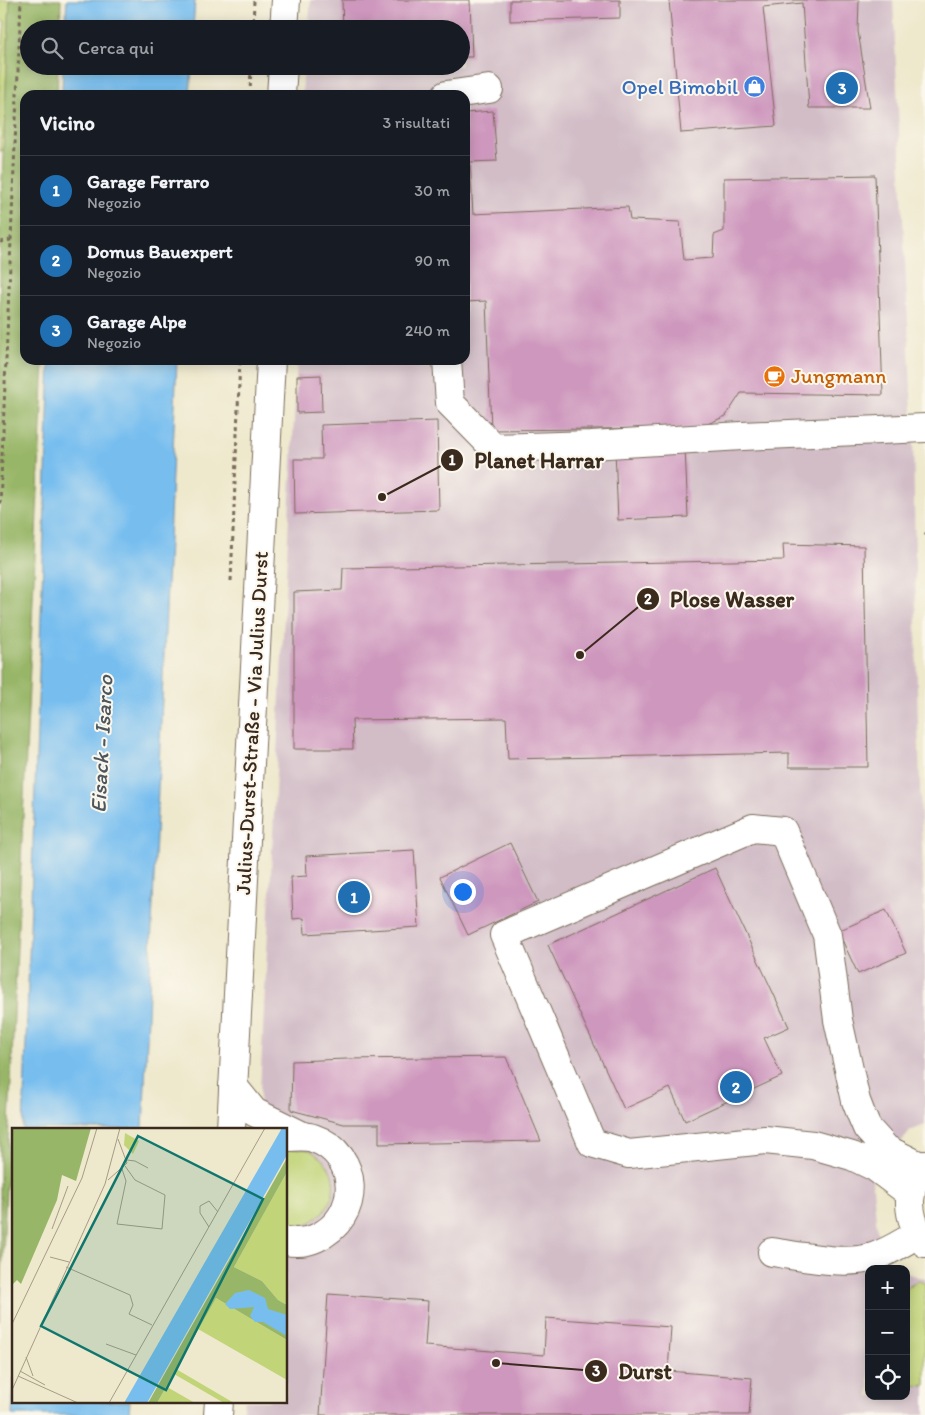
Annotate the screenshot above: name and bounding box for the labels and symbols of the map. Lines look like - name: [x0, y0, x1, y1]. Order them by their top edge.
- pin: 3: [826, 69, 858, 107]
- place label: Opel Bimobil: [621, 74, 738, 99]
- shop icon: Opel Bimobil: [742, 75, 766, 99]
- place label: Jungmann: [791, 363, 886, 388]
- cafe icon: Jungmann: [763, 364, 787, 388]
- callout: Planet Harrar: [439, 442, 613, 479]
- text: Planet Harrar: [474, 447, 605, 474]
- text: 1: [449, 451, 456, 469]
- street label: Julius-Durst-Straße - Via Julius Durst: [230, 550, 273, 895]
- callout: Plose Wasser: [635, 580, 804, 617]
- text: Plose Wasser: [670, 586, 795, 613]
- text: 2: [644, 590, 652, 608]
- water label: Eisack - Isarco: [84, 674, 119, 814]
- pin: 1: [338, 878, 370, 916]
- your location: [450, 879, 476, 905]
- pin: 2: [720, 1068, 752, 1106]
- inset map: [12, 1128, 288, 1402]
- callout: Durst: [583, 1352, 682, 1389]
- text: Durst: [618, 1358, 672, 1385]
- text: 3: [592, 1362, 600, 1380]

